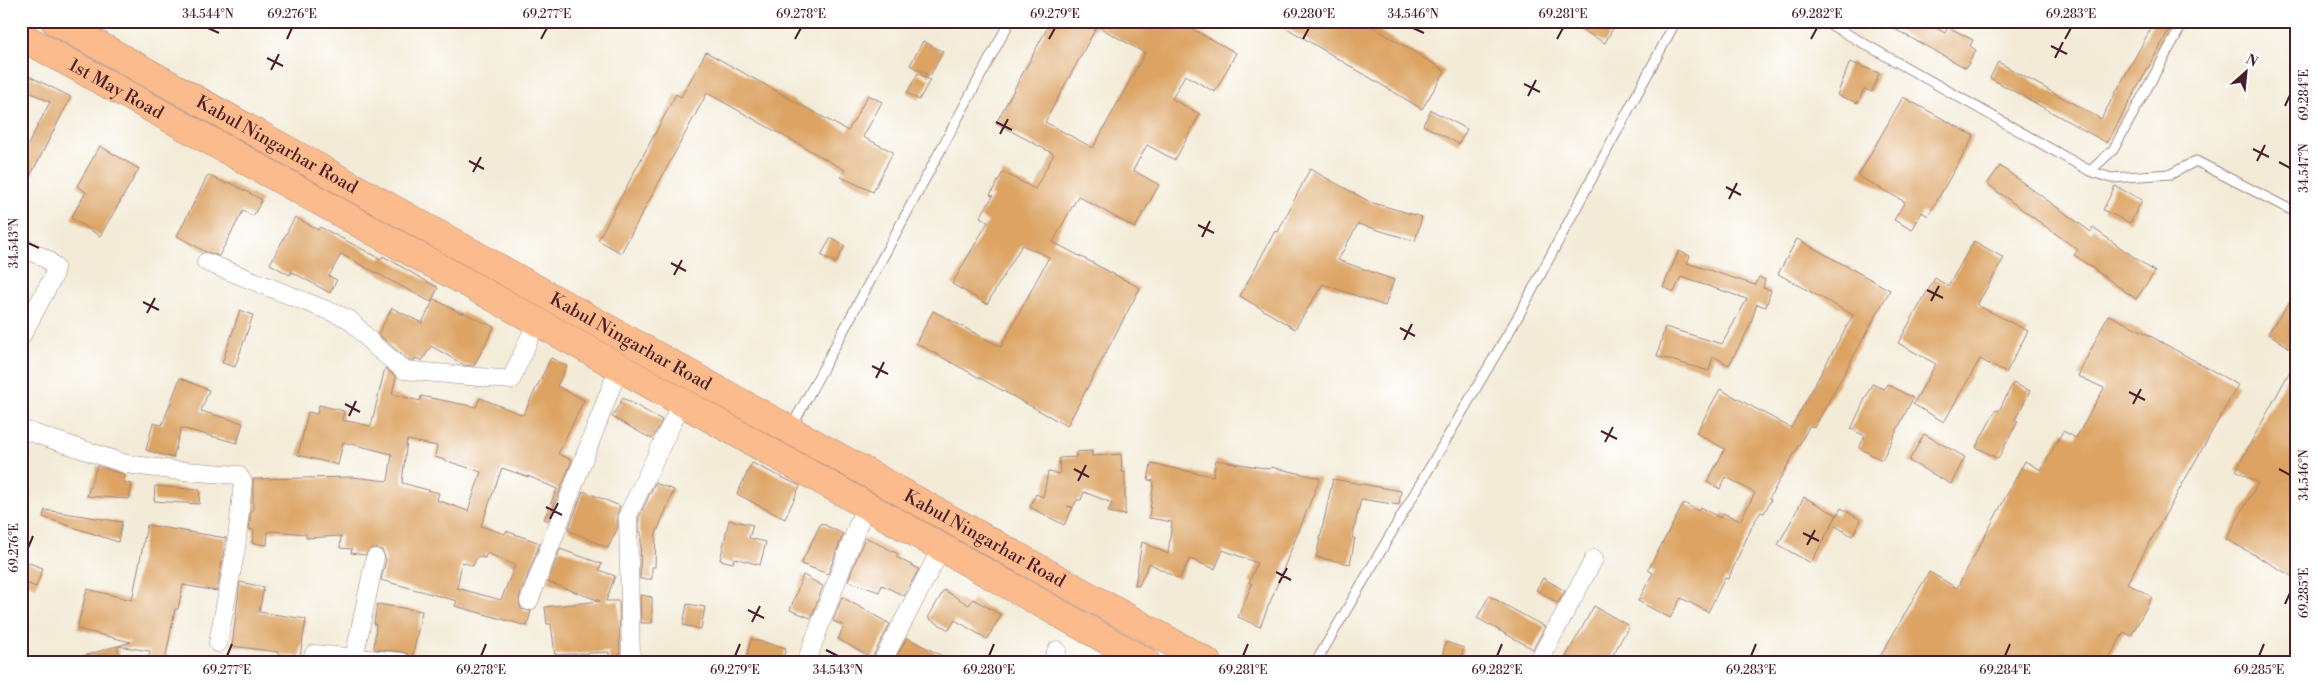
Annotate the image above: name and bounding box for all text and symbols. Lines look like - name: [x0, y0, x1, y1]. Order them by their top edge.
- text: 34.544°N: [182, 7, 234, 22]
- text: 69.276°E: [267, 7, 317, 22]
- text: 69.277°E: [523, 7, 571, 22]
- text: 69.278°E: [776, 7, 826, 22]
- text: 69.279°E: [1030, 7, 1080, 22]
- text: 69.280°E: [1283, 7, 1335, 22]
- text: 34.546°N: [1387, 7, 1439, 22]
- text: 69.281°E: [1538, 7, 1588, 22]
- text: 69.282°E: [1792, 7, 1842, 22]
- text: 69.283°E: [2046, 7, 2096, 22]
- north arrow: [2220, 48, 2270, 98]
- text: N: [2242, 51, 2260, 72]
- street label: 1st May Road: [65, 54, 168, 125]
- text: 69.284°E: [2297, 69, 2312, 121]
- street label: Kabul Ningarhar Road: [192, 91, 362, 200]
- text: 34.547°N: [2297, 143, 2312, 193]
- text: 34.543°N: [7, 218, 22, 268]
- street label: Kabul Ningarhar Road: [546, 288, 716, 396]
- text: 34.546°N: [2297, 449, 2312, 501]
- street label: Kabul Ningarhar Road: [900, 485, 1070, 593]
- text: 69.276°E: [7, 523, 22, 573]
- text: 69.285°E: [2297, 568, 2312, 618]
- text: 69.277°E: [203, 663, 251, 678]
- text: 69.278°E: [456, 663, 506, 678]
- text: 69.279°E: [710, 663, 760, 678]
- text: 34.543°N: [813, 663, 863, 678]
- text: 69.280°E: [963, 663, 1015, 678]
- text: 69.281°E: [1218, 663, 1268, 678]
- text: 69.282°E: [1472, 663, 1522, 678]
- text: 69.283°E: [1726, 663, 1776, 678]
- text: 69.284°E: [1979, 663, 2031, 678]
- text: 69.285°E: [2234, 663, 2284, 678]

